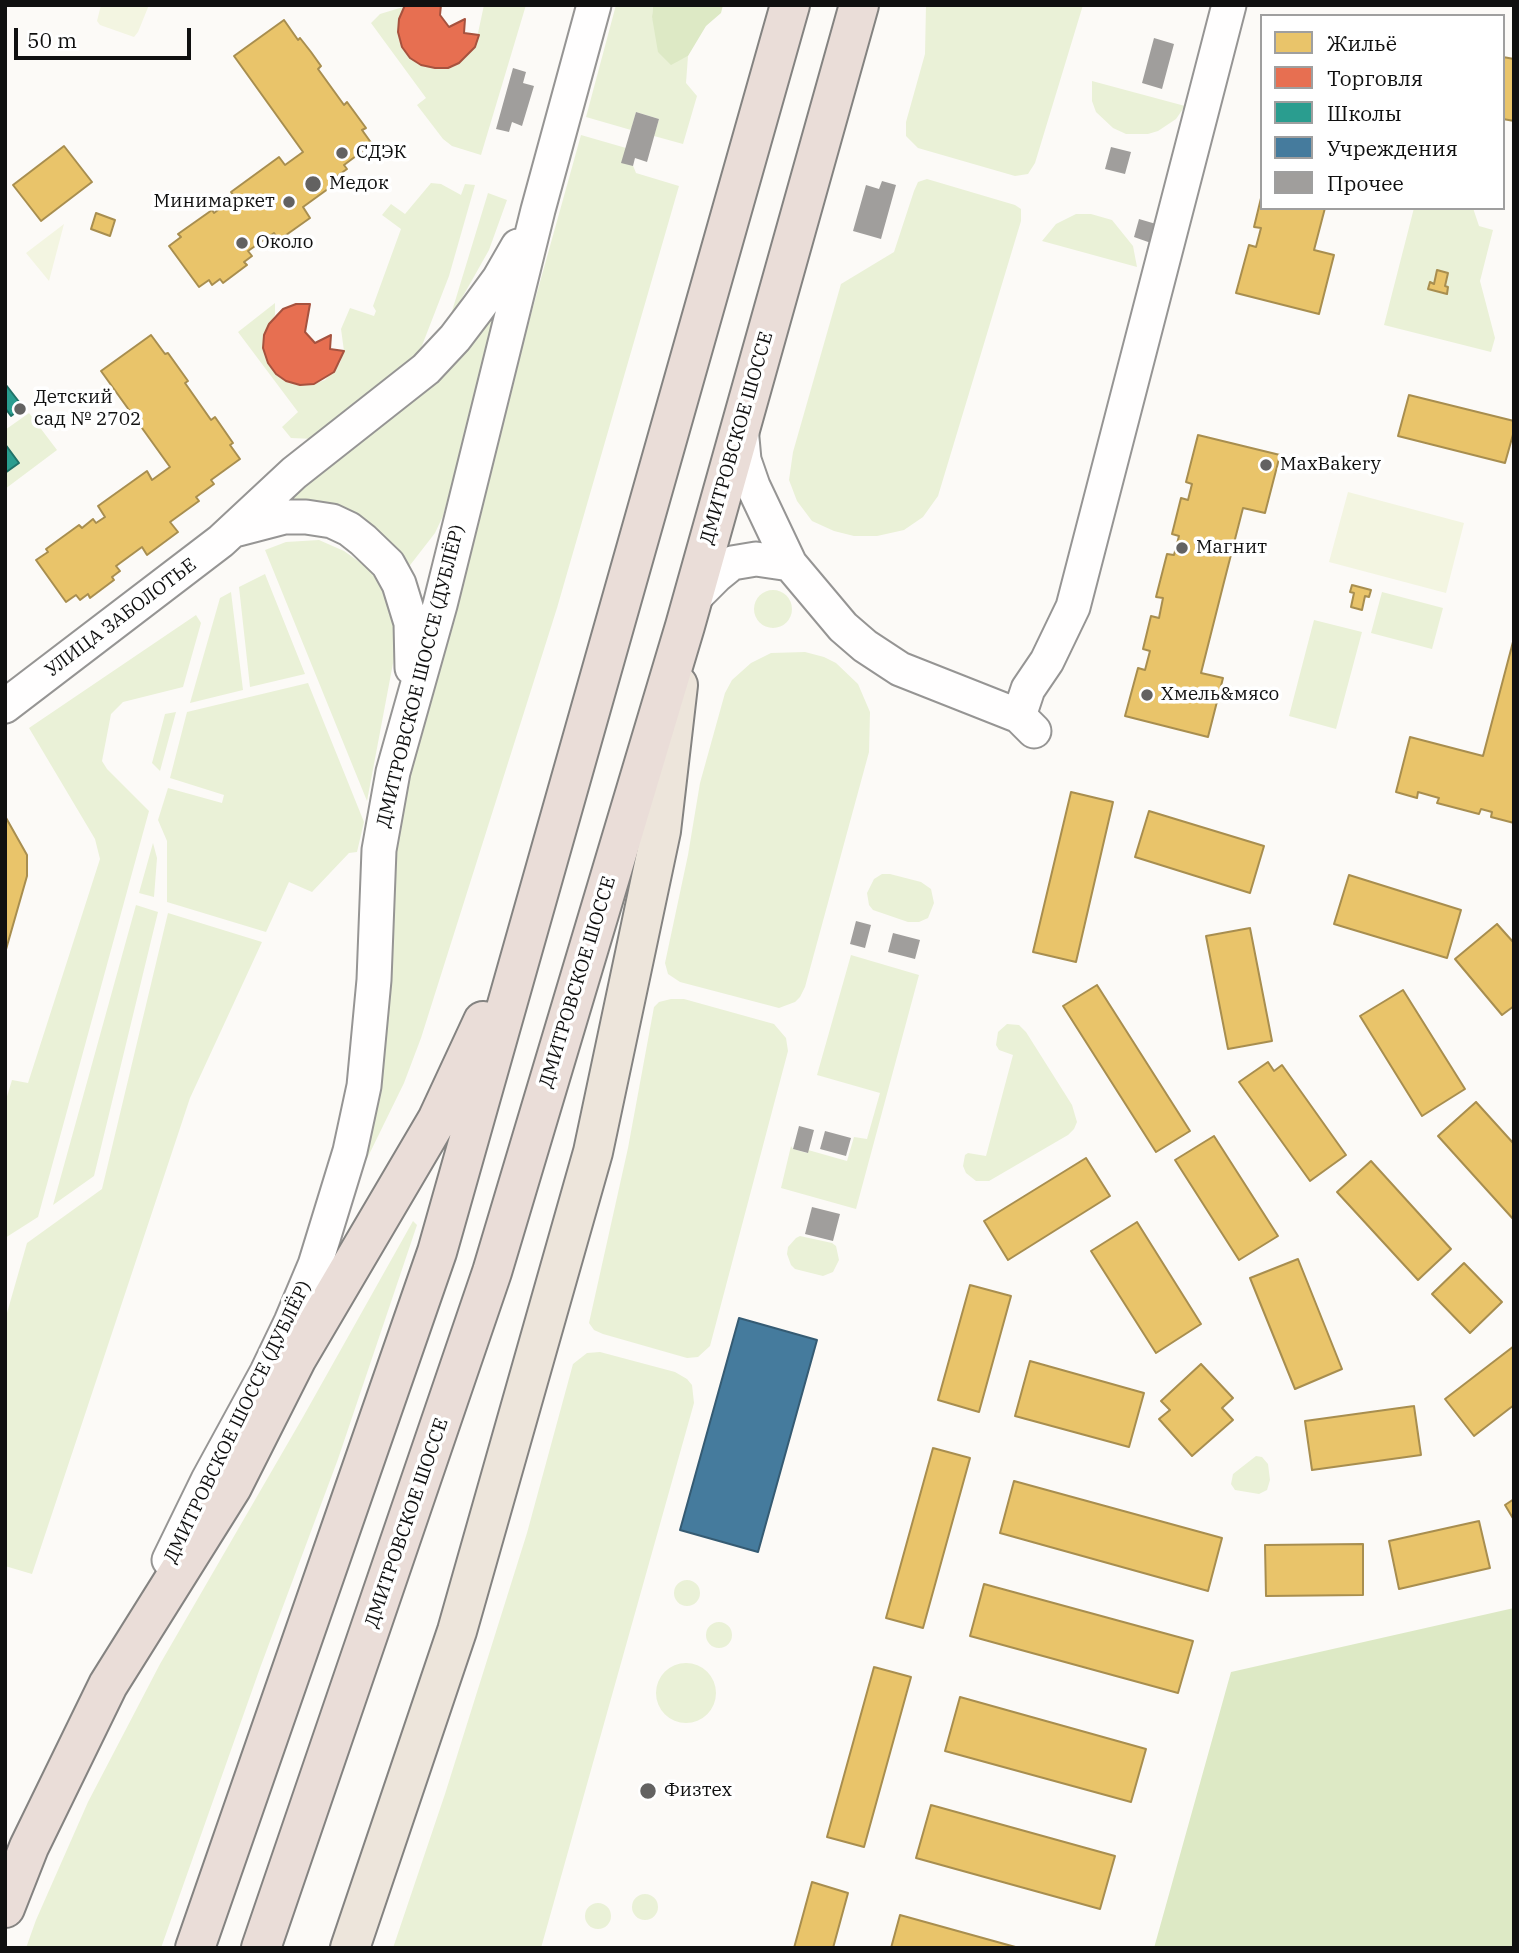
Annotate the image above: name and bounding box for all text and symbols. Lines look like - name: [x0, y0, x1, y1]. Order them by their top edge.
- scale bar: [18, 14, 194, 58]
- legend: [1260, 14, 1505, 210]
- text: 50 m: [27, 26, 77, 54]
- text: Жильё: [1327, 29, 1397, 57]
- text: Торговля: [1327, 64, 1423, 92]
- text: Школы: [1327, 99, 1402, 127]
- text: Учреждения: [1327, 134, 1458, 162]
- place label: СДЭК: [356, 142, 407, 164]
- marker: СДЭК: [334, 145, 350, 161]
- text: Прочее: [1327, 169, 1404, 197]
- place label: Медок: [329, 173, 389, 195]
- marker: Медок: [303, 174, 323, 194]
- place label: Минимаркет: [153, 191, 275, 213]
- marker: Минимаркет: [281, 194, 297, 210]
- place label: Около: [256, 232, 313, 254]
- marker: Около: [234, 235, 250, 251]
- street label: ДМИТРОВСКОЕ ШОССЕ: [696, 329, 778, 547]
- place label: Детский сад № 2702: [34, 387, 142, 431]
- marker: Детский сад № 2702: [12, 401, 28, 417]
- place label: MaxBakery: [1280, 454, 1381, 476]
- marker: MaxBakery: [1258, 457, 1274, 473]
- street label: ДМИТРОВСКОЕ ШОССЕ (ДУБЛЁР): [372, 522, 470, 830]
- place label: Магнит: [1196, 537, 1267, 559]
- marker: Магнит: [1174, 540, 1190, 556]
- street label: УЛИЦА ЗАБОЛОТЬЕ: [41, 554, 201, 682]
- place label: Хмель&мясо: [1161, 684, 1279, 706]
- marker: Хмель&мясо: [1139, 687, 1155, 703]
- street label: ДМИТРОВСКОЕ ШОССЕ: [535, 874, 621, 1090]
- street label: ДМИТРОВСКОЕ ШОССЕ (ДУБЛЁР): [160, 1277, 316, 1567]
- street label: ДМИТРОВСКОЕ ШОССЕ: [360, 1415, 454, 1631]
- place label: Физтех: [664, 1780, 732, 1802]
- marker: Физтех: [638, 1781, 658, 1801]

